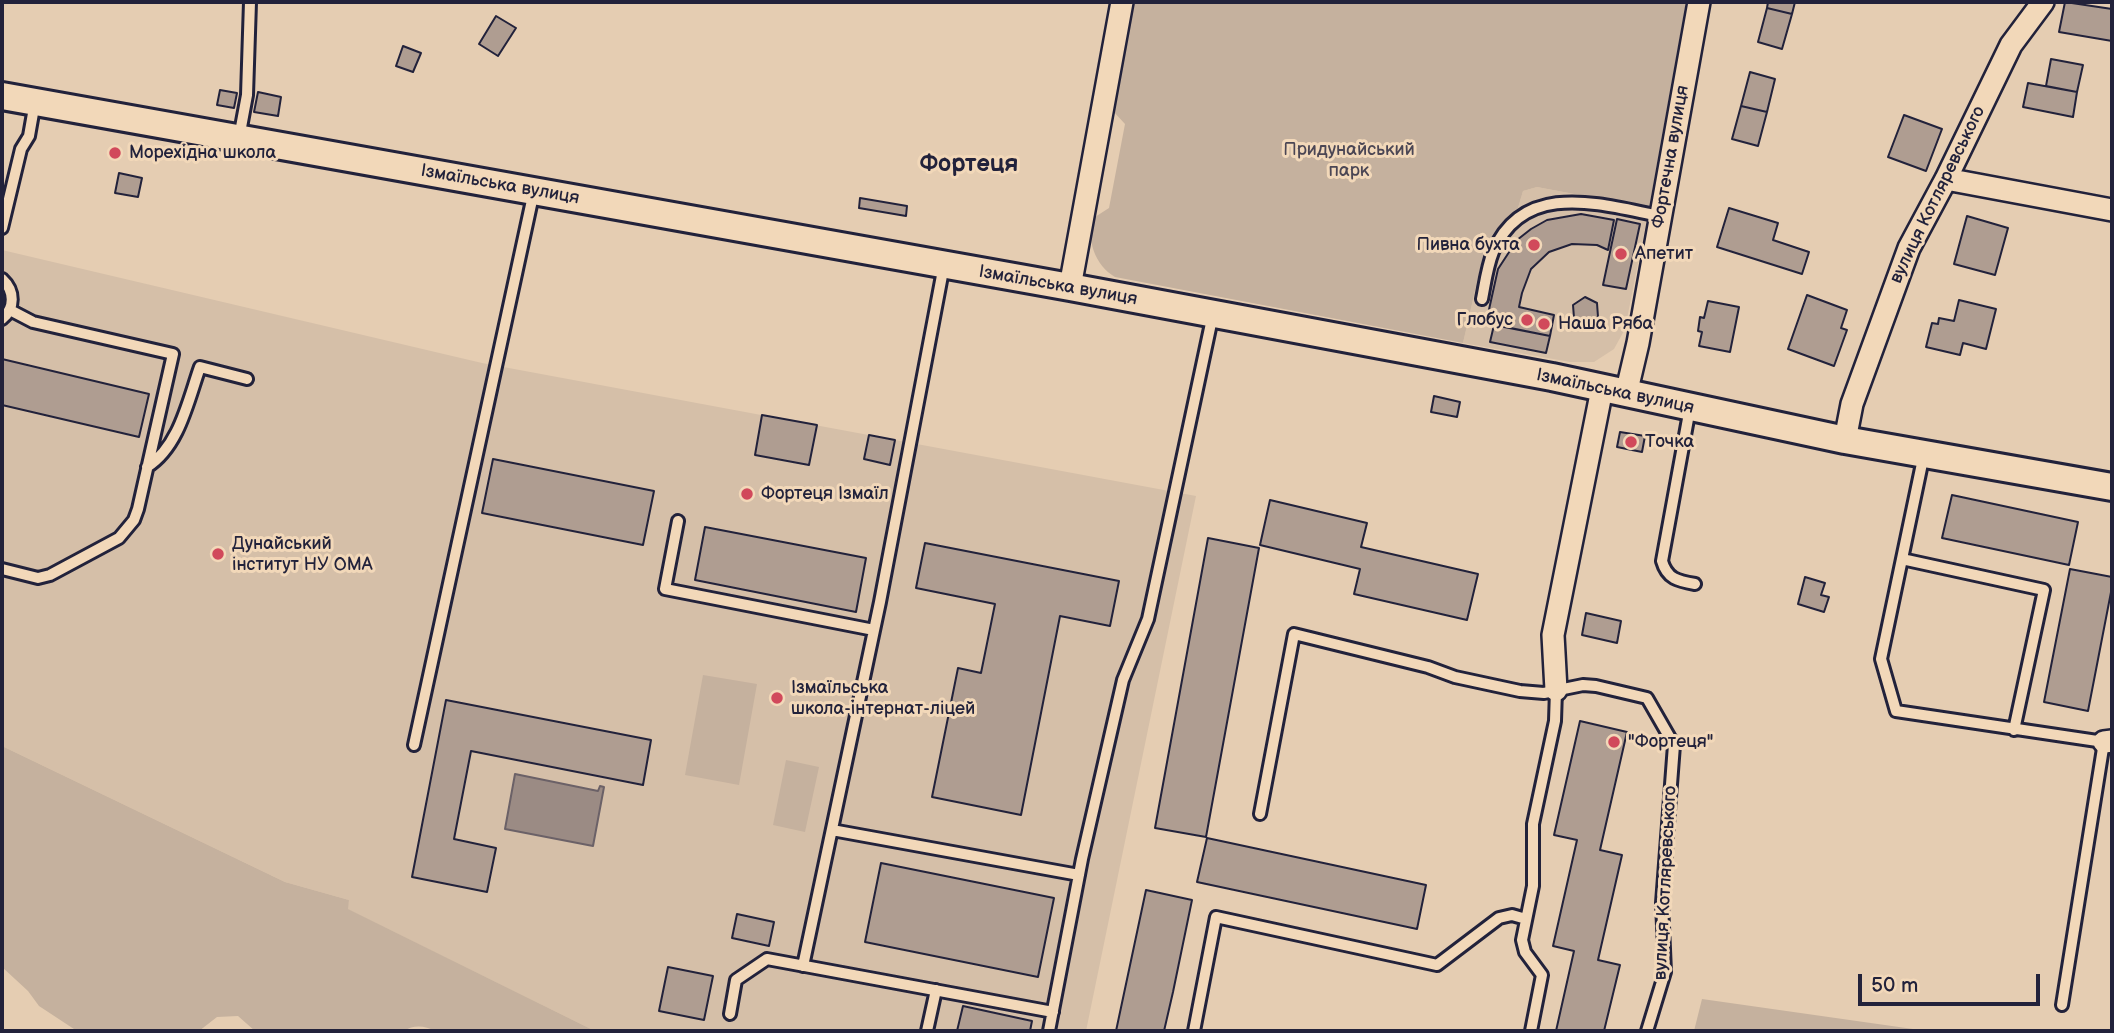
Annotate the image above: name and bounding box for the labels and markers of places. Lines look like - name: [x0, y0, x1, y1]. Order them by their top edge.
- place label: Морехідна школа: [129, 142, 276, 164]
- marker: Морехідна школа: [107, 145, 123, 161]
- place label: Пивна бухта: [1416, 234, 1520, 256]
- marker: Пивна бухта: [1526, 237, 1542, 253]
- place label: Апетит: [1635, 243, 1693, 265]
- marker: Апетит: [1613, 246, 1629, 262]
- place label: Глобус: [1456, 309, 1513, 331]
- marker: Глобус: [1519, 312, 1535, 328]
- place label: Наша Ряба: [1558, 313, 1653, 335]
- marker: Наша Ряба: [1536, 316, 1552, 332]
- place label: Точка: [1645, 431, 1694, 453]
- marker: Точка: [1623, 434, 1639, 450]
- place label: Фортеця Ізмаїл: [761, 483, 889, 505]
- marker: Фортеця Ізмаїл: [739, 486, 755, 502]
- place label: Дунайський інститут НУ ОМА: [232, 533, 373, 576]
- marker: Дунайський інститут НУ ОМА: [210, 546, 226, 562]
- place label: Ізмаїльська школа-інтернат-ліцей: [791, 677, 975, 720]
- marker: Ізмаїльська школа-інтернат-ліцей: [769, 690, 785, 706]
- place label: "Фортеця": [1628, 731, 1714, 753]
- marker: "Фортеця": [1606, 734, 1622, 750]

